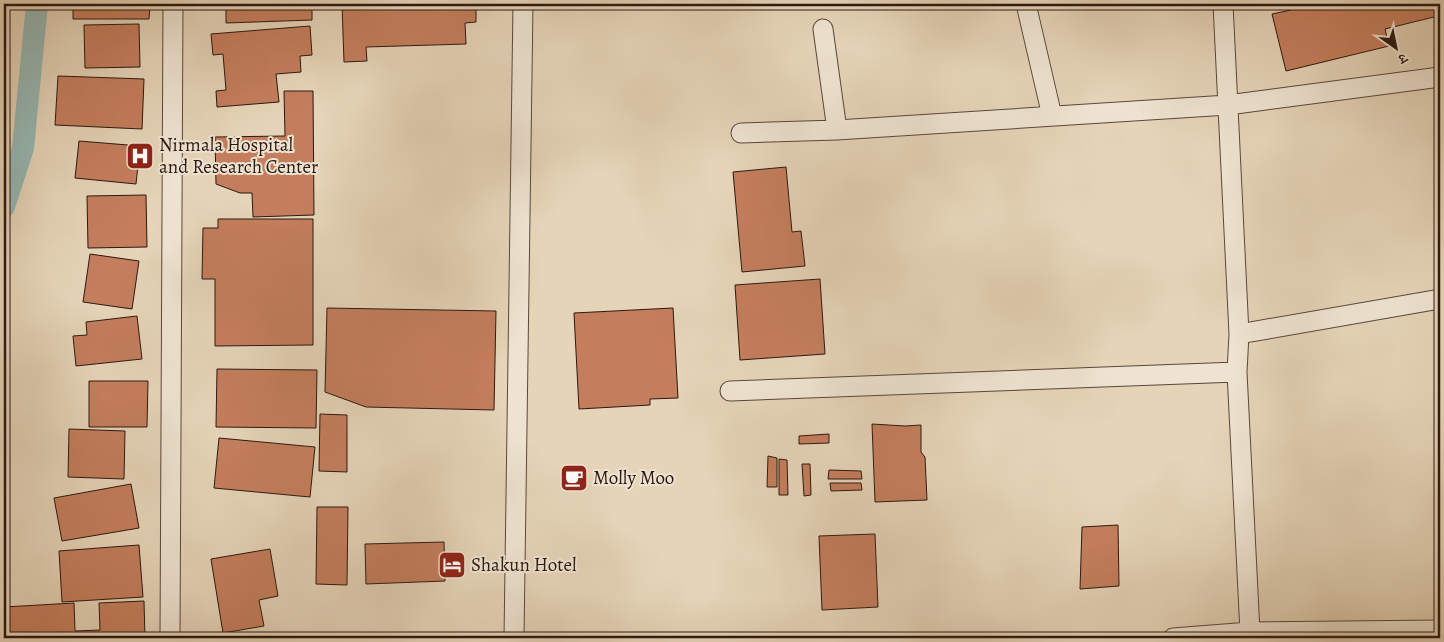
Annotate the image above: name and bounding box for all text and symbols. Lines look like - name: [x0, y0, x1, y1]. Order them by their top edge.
- north arrow: [1372, 22, 1422, 72]
- text: उ: [1394, 48, 1412, 69]
- place label: Nirmala Hospital and Research Center: [159, 132, 318, 180]
- hospital icon: Nirmala Hospital and Research Center: [125, 141, 155, 171]
- cafe icon: Molly Moo: [559, 463, 589, 493]
- place label: Molly Moo: [593, 465, 674, 491]
- hotel icon: Shakun Hotel: [437, 550, 467, 580]
- place label: Shakun Hotel: [471, 552, 577, 578]

